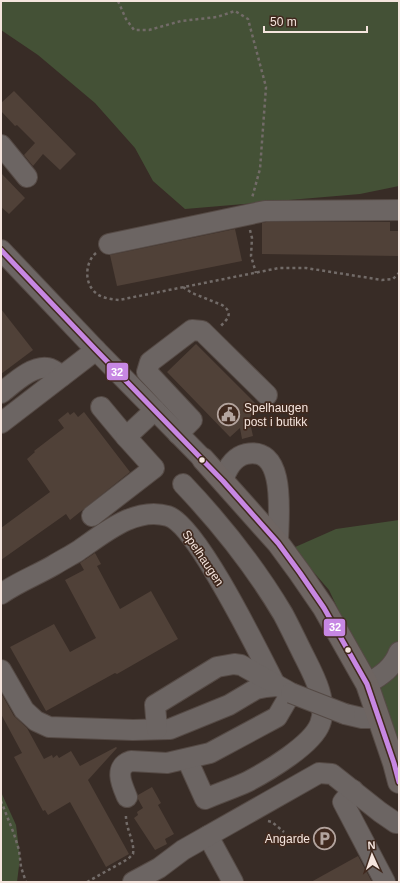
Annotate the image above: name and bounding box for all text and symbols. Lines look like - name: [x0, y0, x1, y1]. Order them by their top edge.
- scale bar: [264, 8, 367, 34]
- text: 50 m: [270, 15, 297, 29]
- line badge: 32: [106, 362, 129, 381]
- text: 32: [111, 366, 123, 378]
- place label: Spelhaugen post i butikk: [244, 401, 308, 429]
- public building icon: Spelhaugen post i butikk: [215, 402, 241, 428]
- unlabelled marker: [197, 455, 207, 465]
- street label: Spelhaugen: [179, 528, 227, 588]
- line badge: 32: [323, 618, 346, 637]
- text: 32: [329, 621, 341, 633]
- unlabelled marker: [343, 645, 353, 655]
- parking icon: Angarde: [312, 826, 338, 852]
- place label: Angarde: [265, 832, 310, 846]
- north arrow: [352, 835, 392, 875]
- text: N: [367, 839, 376, 851]

